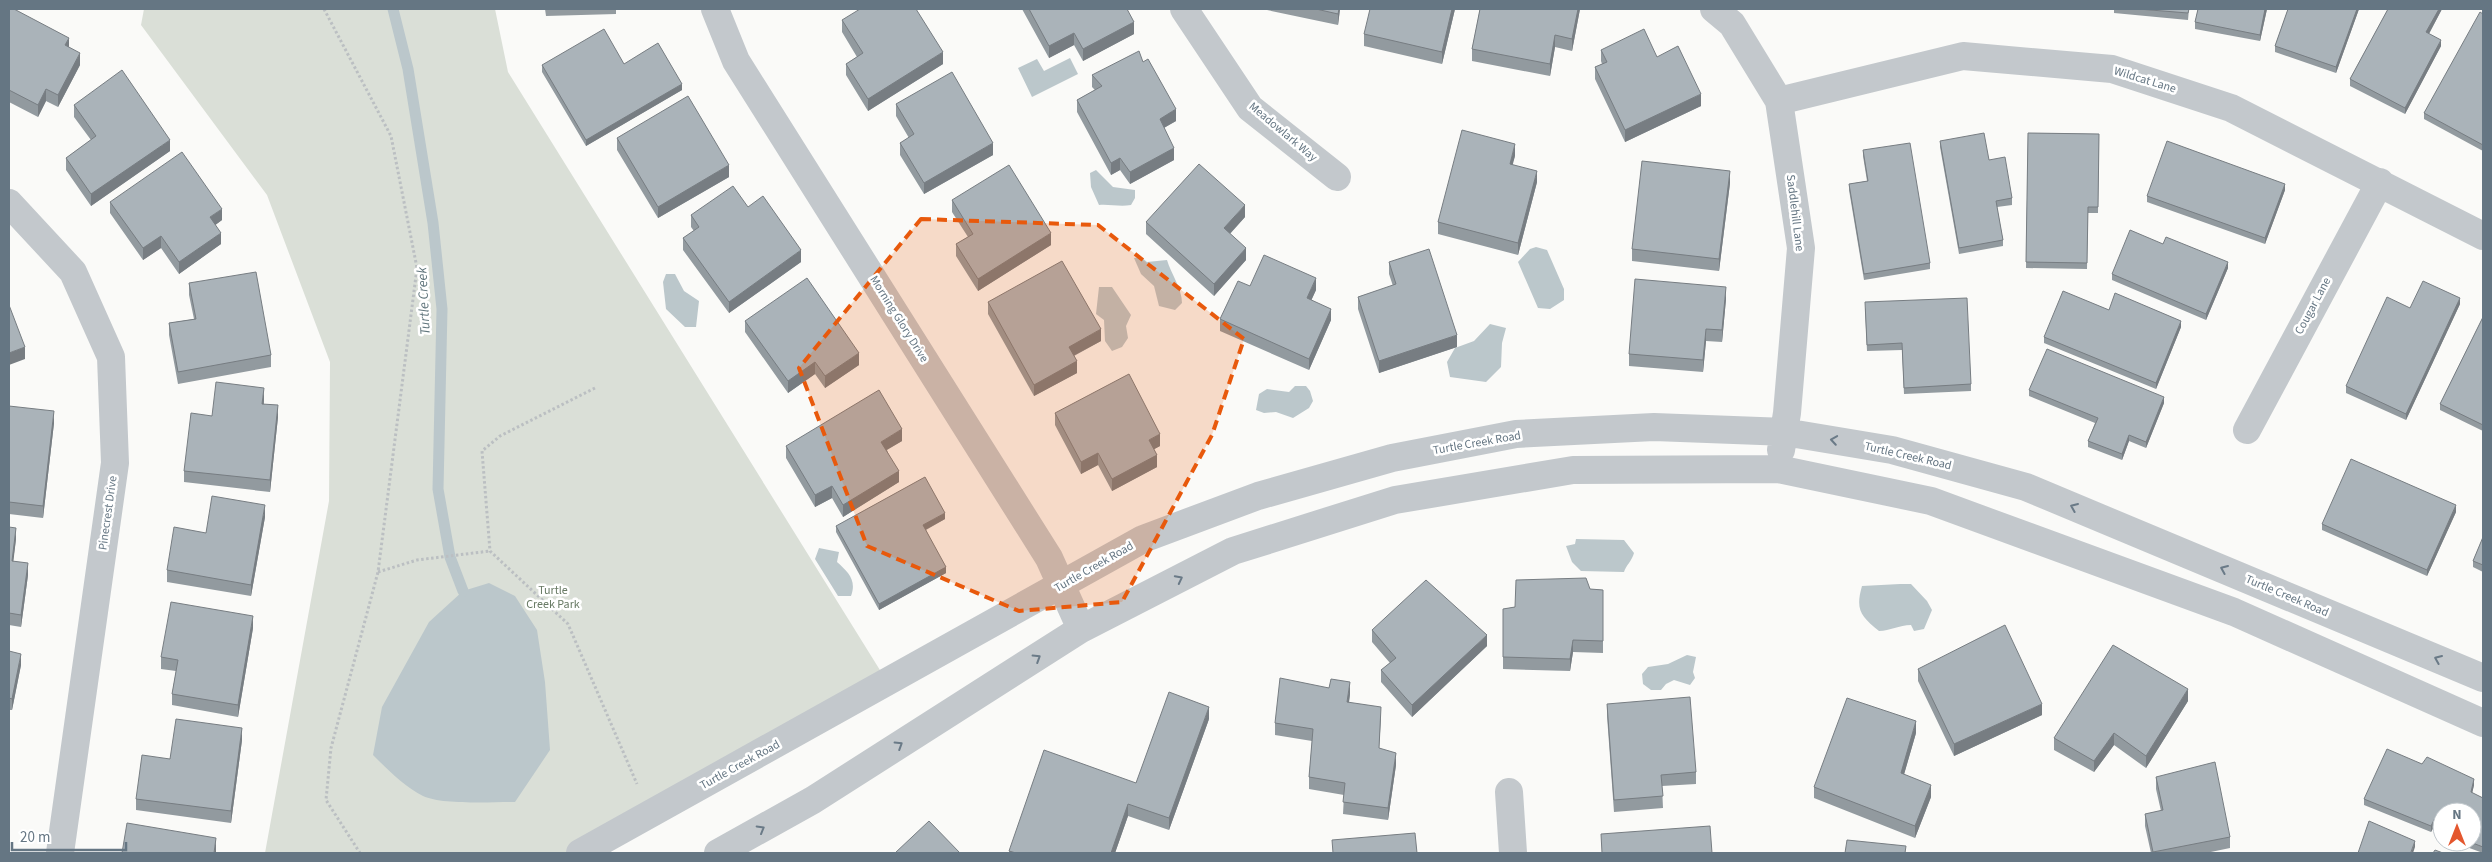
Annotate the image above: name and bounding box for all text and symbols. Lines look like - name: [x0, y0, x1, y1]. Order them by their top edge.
- street label: Wildcat Lane: [2112, 62, 2178, 98]
- street label: Meadowlark Way: [1245, 98, 1321, 166]
- street label: Saddlehill Lane: [1782, 174, 1808, 252]
- water label: Turtle Creek: [412, 266, 436, 335]
- street label: Morning Glory Drive: [865, 272, 933, 366]
- street label: Cougar Lane: [2291, 274, 2335, 338]
- street label: Turtle Creek Road: [1432, 427, 1522, 459]
- one-way arrow: [1829, 436, 1838, 446]
- street label: Turtle Creek Road: [1863, 438, 1953, 474]
- street label: Pinecrest Drive: [94, 475, 122, 551]
- one-way arrow: [2070, 502, 2079, 513]
- street label: Turtle Creek Road: [1051, 537, 1137, 597]
- one-way arrow: [2220, 565, 2229, 576]
- street label: Turtle Creek Road: [2243, 571, 2331, 621]
- one-way arrow: [1173, 575, 1182, 585]
- park label: Turtle Creek Park: [526, 582, 580, 613]
- one-way arrow: [1031, 654, 1040, 664]
- one-way arrow: [2434, 655, 2443, 665]
- street label: Turtle Creek Road: [697, 736, 783, 794]
- one-way arrow: [894, 741, 903, 751]
- north arrow: [2432, 802, 2482, 852]
- text: N: [2452, 805, 2462, 825]
- scale bar: [12, 820, 126, 852]
- one-way arrow: [755, 826, 764, 836]
- text: 20 m: [20, 827, 50, 848]

